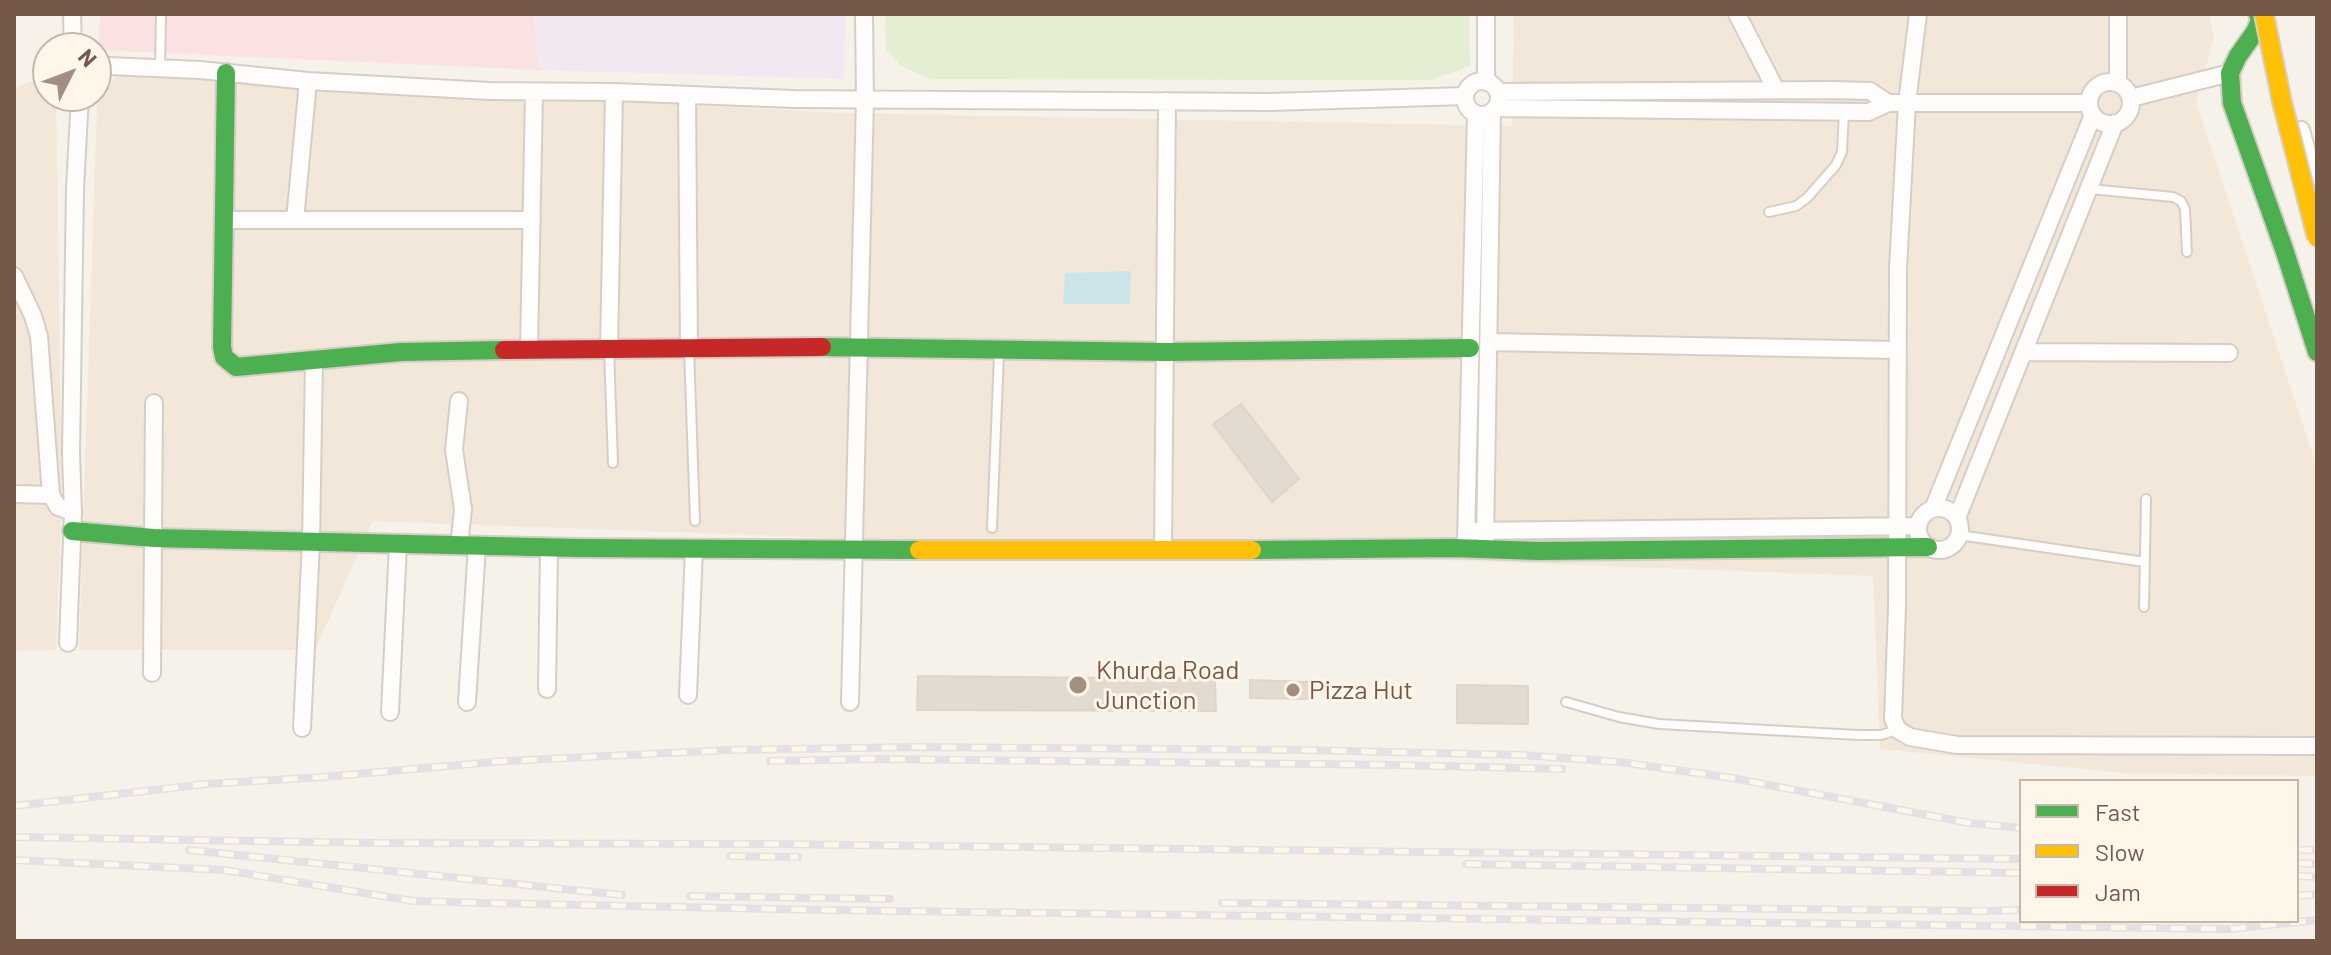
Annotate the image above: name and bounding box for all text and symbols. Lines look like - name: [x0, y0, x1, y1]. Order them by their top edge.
- north arrow: [32, 32, 112, 112]
- text: N: [74, 43, 103, 71]
- place label: Khurda Road Junction: [1096, 654, 1239, 716]
- marker: Khurda Road Junction: [1067, 674, 1089, 696]
- place label: Pizza Hut: [1309, 674, 1413, 706]
- marker: Pizza Hut: [1284, 681, 1302, 699]
- legend: [2019, 779, 2299, 923]
- text: Fast: [2095, 797, 2140, 826]
- text: Slow: [2095, 837, 2144, 866]
- text: Jam: [2095, 877, 2141, 906]

